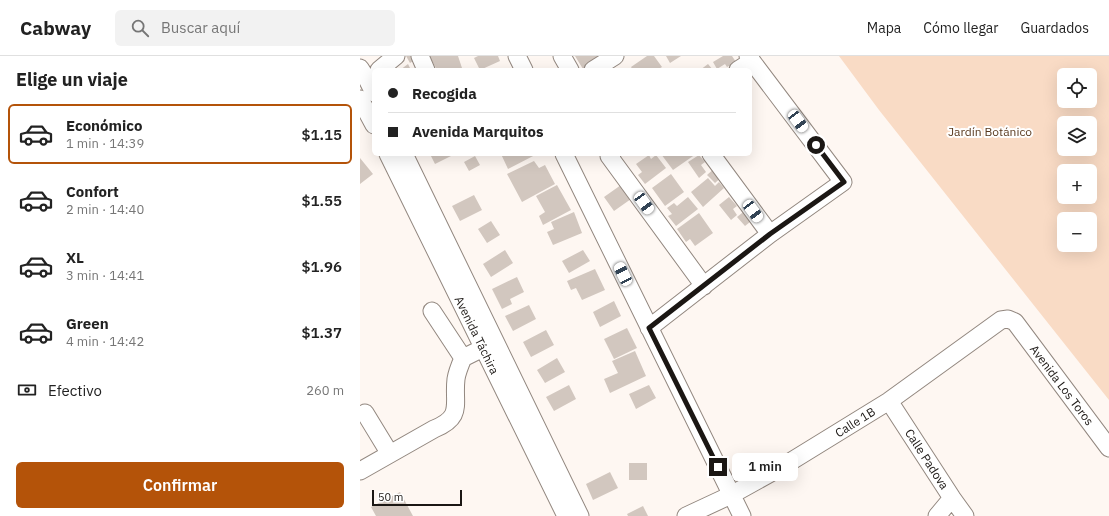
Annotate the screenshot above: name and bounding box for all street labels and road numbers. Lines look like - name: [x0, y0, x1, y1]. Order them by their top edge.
- street label: Avenida Táchira: [452, 294, 503, 377]
- street label: Avenida Los Toros: [1027, 342, 1097, 428]
- street label: Calle 1B: [832, 404, 878, 440]
- street label: Calle Padova: [902, 426, 952, 493]

